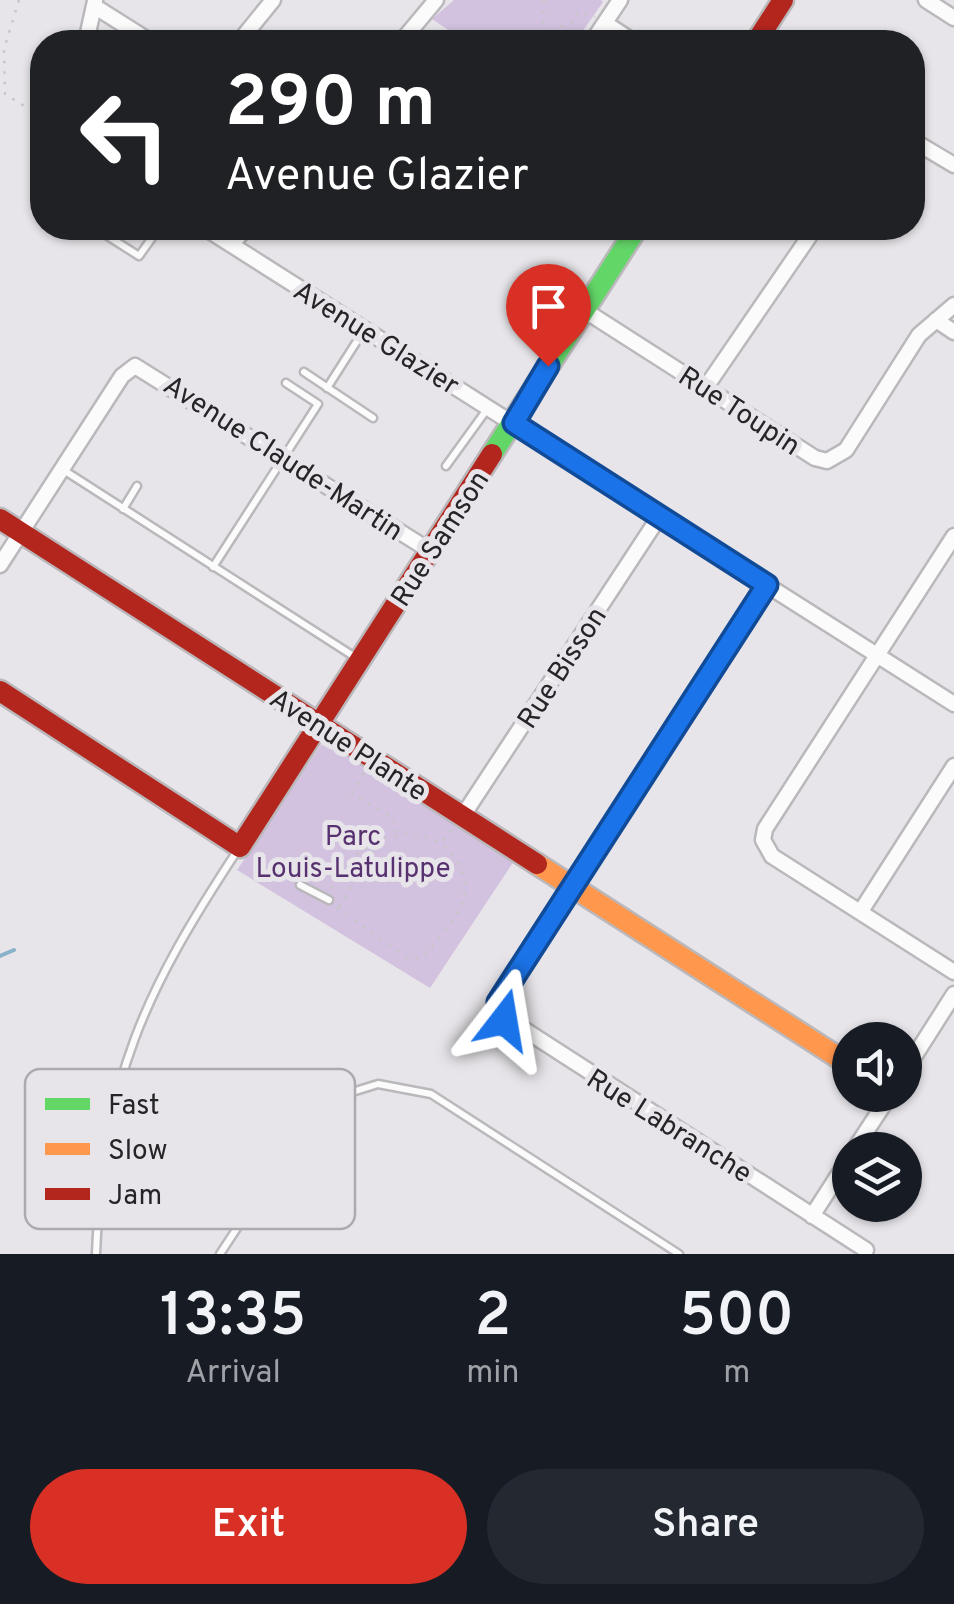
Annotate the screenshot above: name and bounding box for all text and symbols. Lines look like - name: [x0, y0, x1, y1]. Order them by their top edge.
- text: 290 m: [225, 62, 436, 151]
- icon: left: [60, 70, 190, 200]
- text: Avenue Glazier: [225, 149, 529, 206]
- pin: [506, 264, 591, 367]
- street label: Avenue Glazier: [286, 274, 465, 405]
- icon: arrive: [521, 279, 576, 334]
- street label: Rue Toupin: [671, 360, 806, 465]
- street label: Avenue Claude-Martin: [156, 368, 409, 551]
- street label: Rue Samson: [384, 465, 499, 614]
- street label: Rue Bisson: [511, 601, 616, 736]
- street label: Avenue Plante: [262, 682, 433, 811]
- park label: Parc Louis-Latulippe: [255, 820, 451, 888]
- position arrow: [452, 968, 556, 1072]
- map controls: [832, 1022, 922, 1222]
- button: sound: [832, 1022, 922, 1112]
- street label: Rue Labranche: [579, 1062, 758, 1193]
- legend: [25, 1069, 355, 1229]
- text: Fast: [108, 1089, 160, 1125]
- button: layers: [832, 1132, 922, 1222]
- text: Slow: [108, 1134, 167, 1170]
- text: Jam: [108, 1179, 162, 1215]
- text: 13:35: [160, 1281, 306, 1357]
- text: 2: [474, 1281, 511, 1357]
- text: 500: [679, 1281, 794, 1357]
- text: Arrival: [185, 1354, 281, 1394]
- text: min: [466, 1354, 519, 1394]
- text: m: [723, 1354, 750, 1394]
- button: Exit: [30, 1469, 467, 1584]
- button: Share: [487, 1469, 924, 1584]

